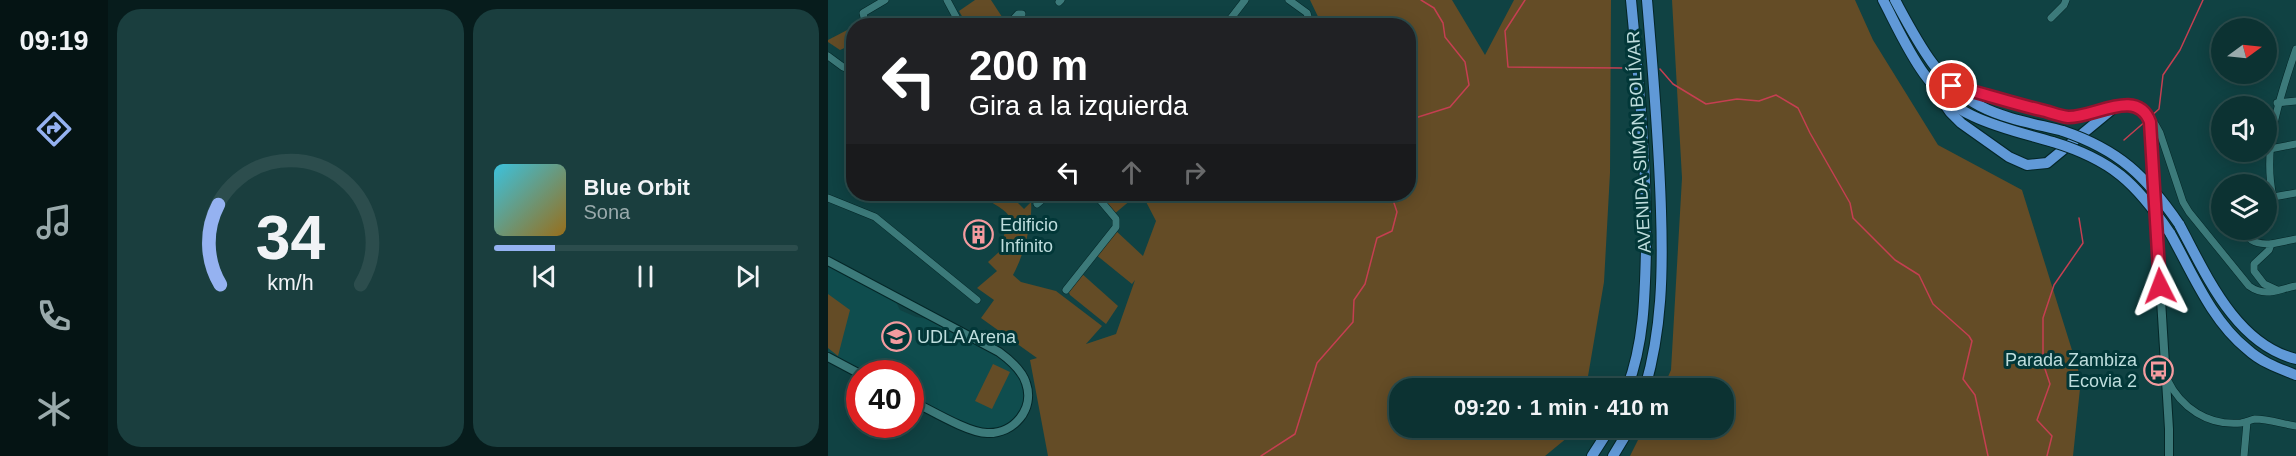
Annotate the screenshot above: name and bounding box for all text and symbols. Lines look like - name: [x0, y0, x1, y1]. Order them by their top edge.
- north arrow: [2211, 18, 2277, 84]
- map controls: [2211, 18, 2277, 240]
- text: 09:19: [19, 26, 89, 56]
- street label: AVENIDA SIMÓN BOLÍVAR: [1622, 30, 1655, 254]
- icon: left: [870, 42, 948, 120]
- text: 200 m: [969, 42, 1088, 89]
- pin: [1926, 60, 1977, 111]
- icon: arrive: [1935, 69, 1968, 102]
- text: Gira a la izquierda: [969, 91, 1188, 121]
- button: sound: [2211, 96, 2277, 162]
- icon: directions: [33, 108, 75, 150]
- icon: left: [1052, 156, 1085, 189]
- icon: ahead: [1115, 156, 1148, 189]
- icon: right: [1178, 156, 1211, 189]
- button: layers: [2211, 174, 2277, 240]
- text: Blue Orbit: [584, 175, 690, 200]
- icon: music: [33, 201, 75, 243]
- text: Sona: [584, 201, 630, 223]
- text: 34: [256, 203, 325, 272]
- place label: Edificio Infinito: [1000, 215, 1058, 256]
- building icon: Edificio Infinito: [963, 219, 995, 251]
- position arrow: [2128, 254, 2192, 318]
- icon: previous: [528, 260, 561, 293]
- icon: pause: [629, 260, 662, 293]
- icon: next: [731, 260, 764, 293]
- text: km/h: [267, 271, 313, 295]
- icon: phone: [33, 295, 75, 337]
- school or university icon: UDLA Arena: [880, 321, 912, 353]
- place label: UDLA Arena: [917, 327, 1017, 347]
- place label: Parada Zambiza Ecovia 2: [2005, 350, 2138, 391]
- bus stop icon: Parada Zambiza Ecovia 2: [2142, 354, 2174, 386]
- speed limit sign: 40: [846, 360, 924, 438]
- icon: climate: [33, 388, 75, 430]
- text: 09:20 · 1 min · 410 m: [1454, 395, 1669, 420]

